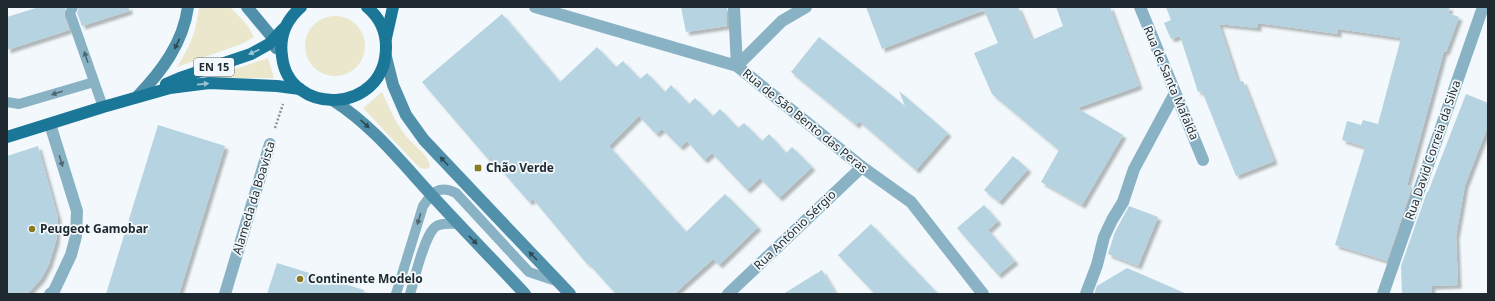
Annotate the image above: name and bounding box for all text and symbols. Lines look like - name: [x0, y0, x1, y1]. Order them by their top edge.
- street label: Rua de Santa Mafalda: [1140, 23, 1203, 143]
- one-way arrow: [174, 38, 180, 50]
- one-way arrow: [249, 49, 260, 55]
- one-way arrow: [82, 51, 88, 63]
- road number: EN 15: [194, 58, 234, 76]
- street label: Rua de São Bento das Peras: [739, 65, 872, 177]
- street label: Rua David Correia da Silva: [1401, 78, 1464, 222]
- one-way arrow: [197, 81, 209, 87]
- one-way arrow: [51, 90, 63, 96]
- one-way arrow: [360, 120, 370, 129]
- street label: Alameda da Boavista: [228, 139, 279, 257]
- one-way arrow: [58, 155, 64, 167]
- one-way arrow: [439, 156, 449, 166]
- place label: Chão Verde: [486, 159, 554, 176]
- marker: Chão Verde: [473, 163, 483, 173]
- street label: Rua António Sérgio: [750, 186, 839, 273]
- one-way arrow: [416, 212, 422, 225]
- place label: Peugeot Gamobar: [40, 220, 149, 237]
- marker: Peugeot Gamobar: [27, 224, 37, 234]
- one-way arrow: [468, 235, 478, 245]
- one-way arrow: [529, 251, 538, 260]
- place label: Continente Modelo: [308, 270, 423, 287]
- marker: Continente Modelo: [295, 274, 305, 284]

